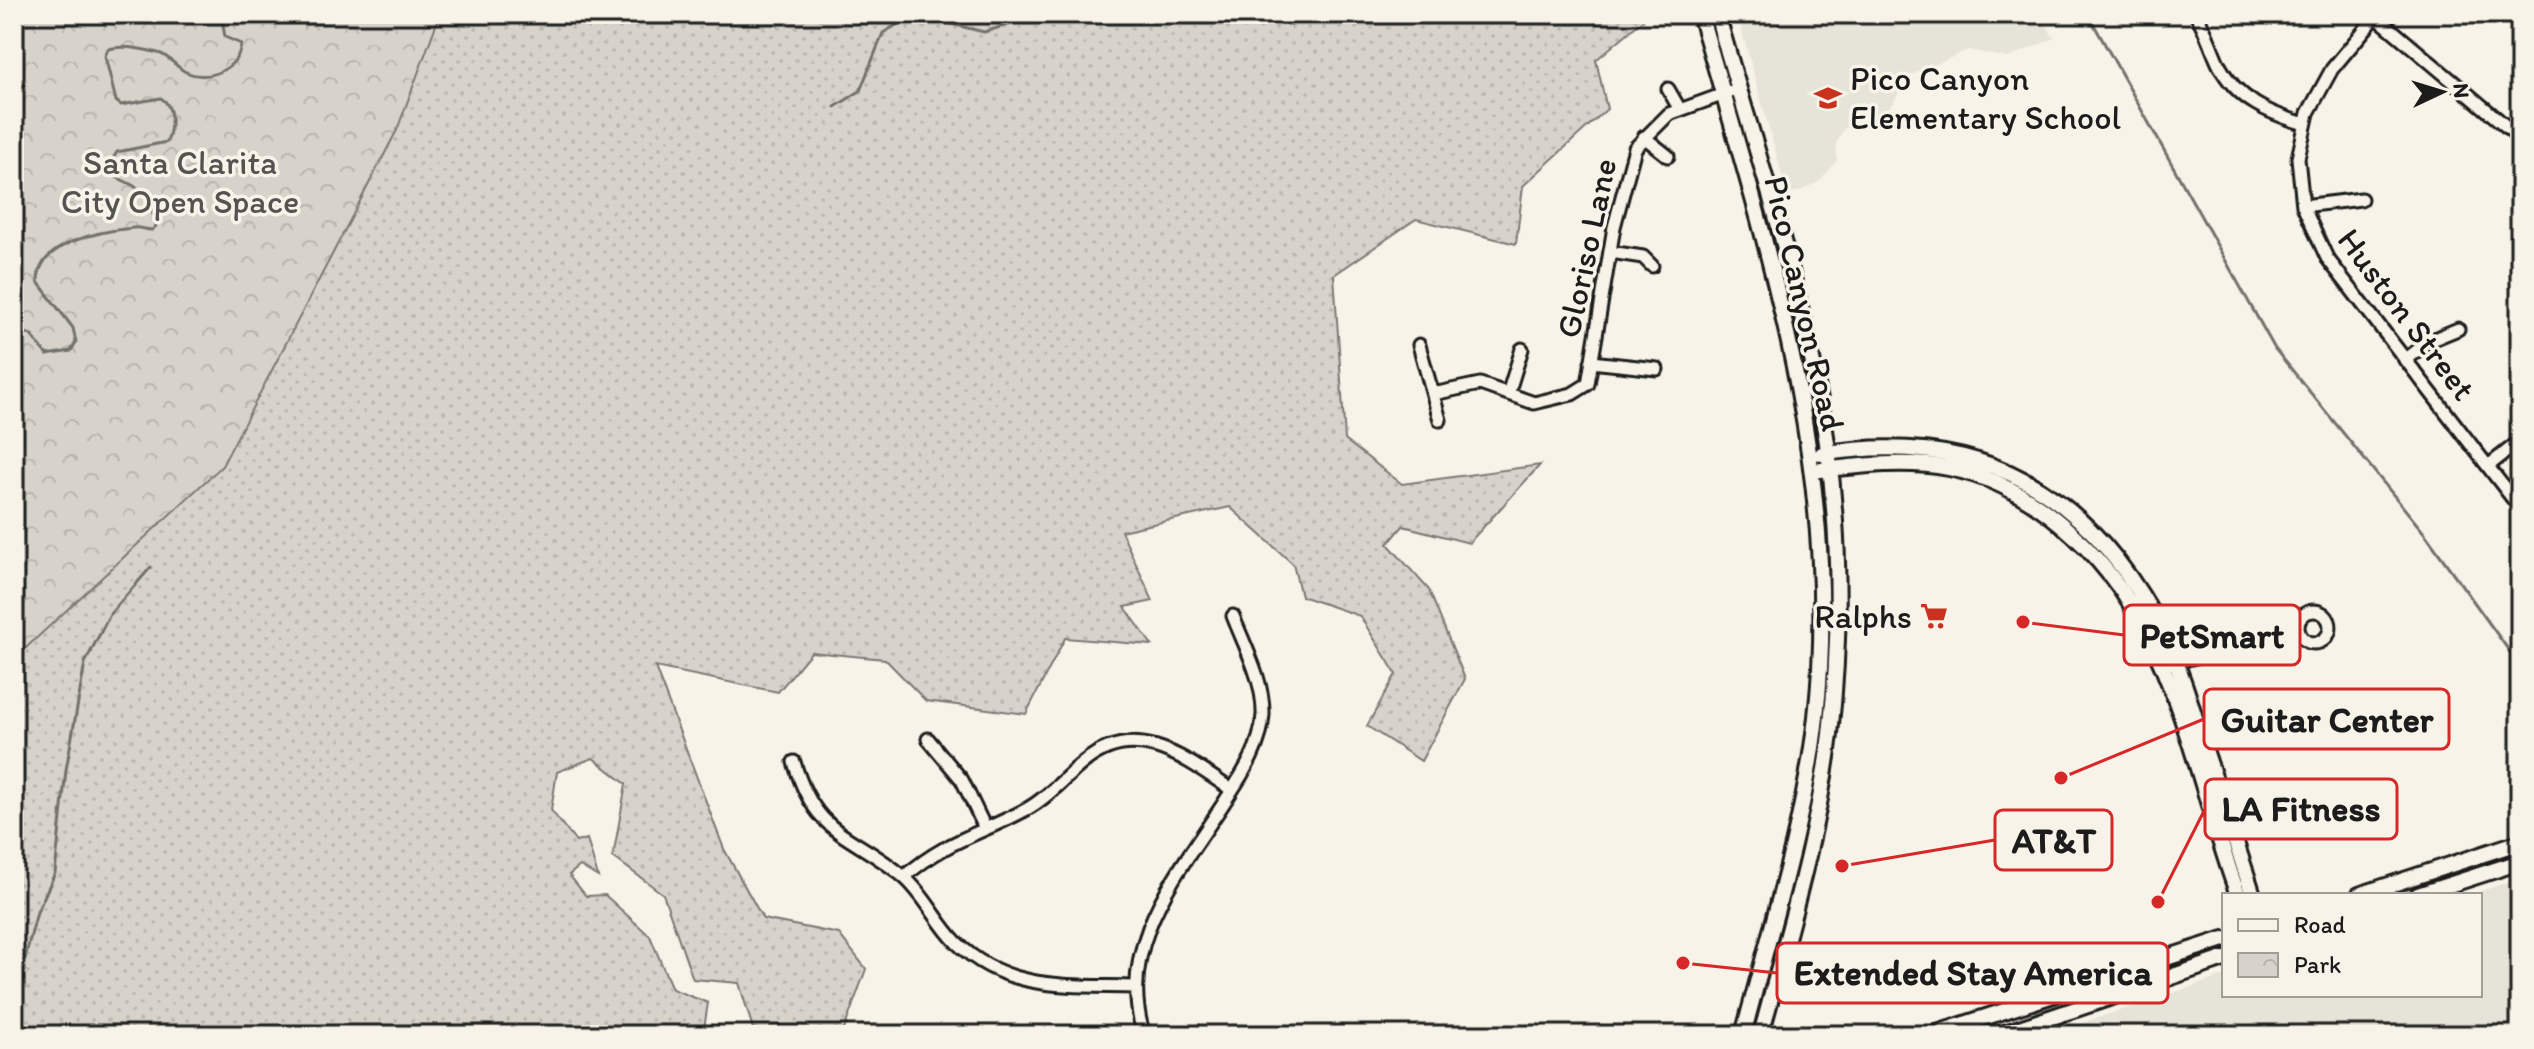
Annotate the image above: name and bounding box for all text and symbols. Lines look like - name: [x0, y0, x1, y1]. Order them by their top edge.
- north arrow: [2402, 52, 2482, 132]
- place label: Pico Canyon Elementary School: [1850, 58, 2121, 138]
- text: N: [2447, 82, 2475, 99]
- school or university icon: Pico Canyon Elementary School: [1813, 83, 1843, 113]
- park label: Santa Clarita City Open Space: [61, 142, 299, 222]
- street label: Gloriso Lane: [1547, 155, 1626, 342]
- street label: Pico Canyon Road: [1755, 172, 1854, 435]
- street label: Huston Street: [2329, 220, 2485, 408]
- place label: Ralphs: [1814, 596, 1912, 637]
- supermarket icon: Ralphs: [1919, 601, 1949, 631]
- callout: PetSmart: [2124, 605, 2300, 665]
- text: PetSmart: [2140, 614, 2285, 657]
- callout: Guitar Center: [2204, 689, 2449, 749]
- text: Guitar Center: [2221, 698, 2434, 741]
- callout: LA Fitness: [2205, 779, 2397, 839]
- text: LA Fitness: [2221, 787, 2381, 830]
- callout: AT&T: [1995, 810, 2112, 870]
- text: AT&T: [2012, 819, 2097, 862]
- legend: [2222, 893, 2482, 997]
- text: Road: [2294, 910, 2346, 939]
- callout: Extended Stay America: [1777, 943, 2168, 1003]
- text: Park: [2294, 950, 2341, 979]
- text: Extended Stay America: [1794, 951, 2152, 994]

